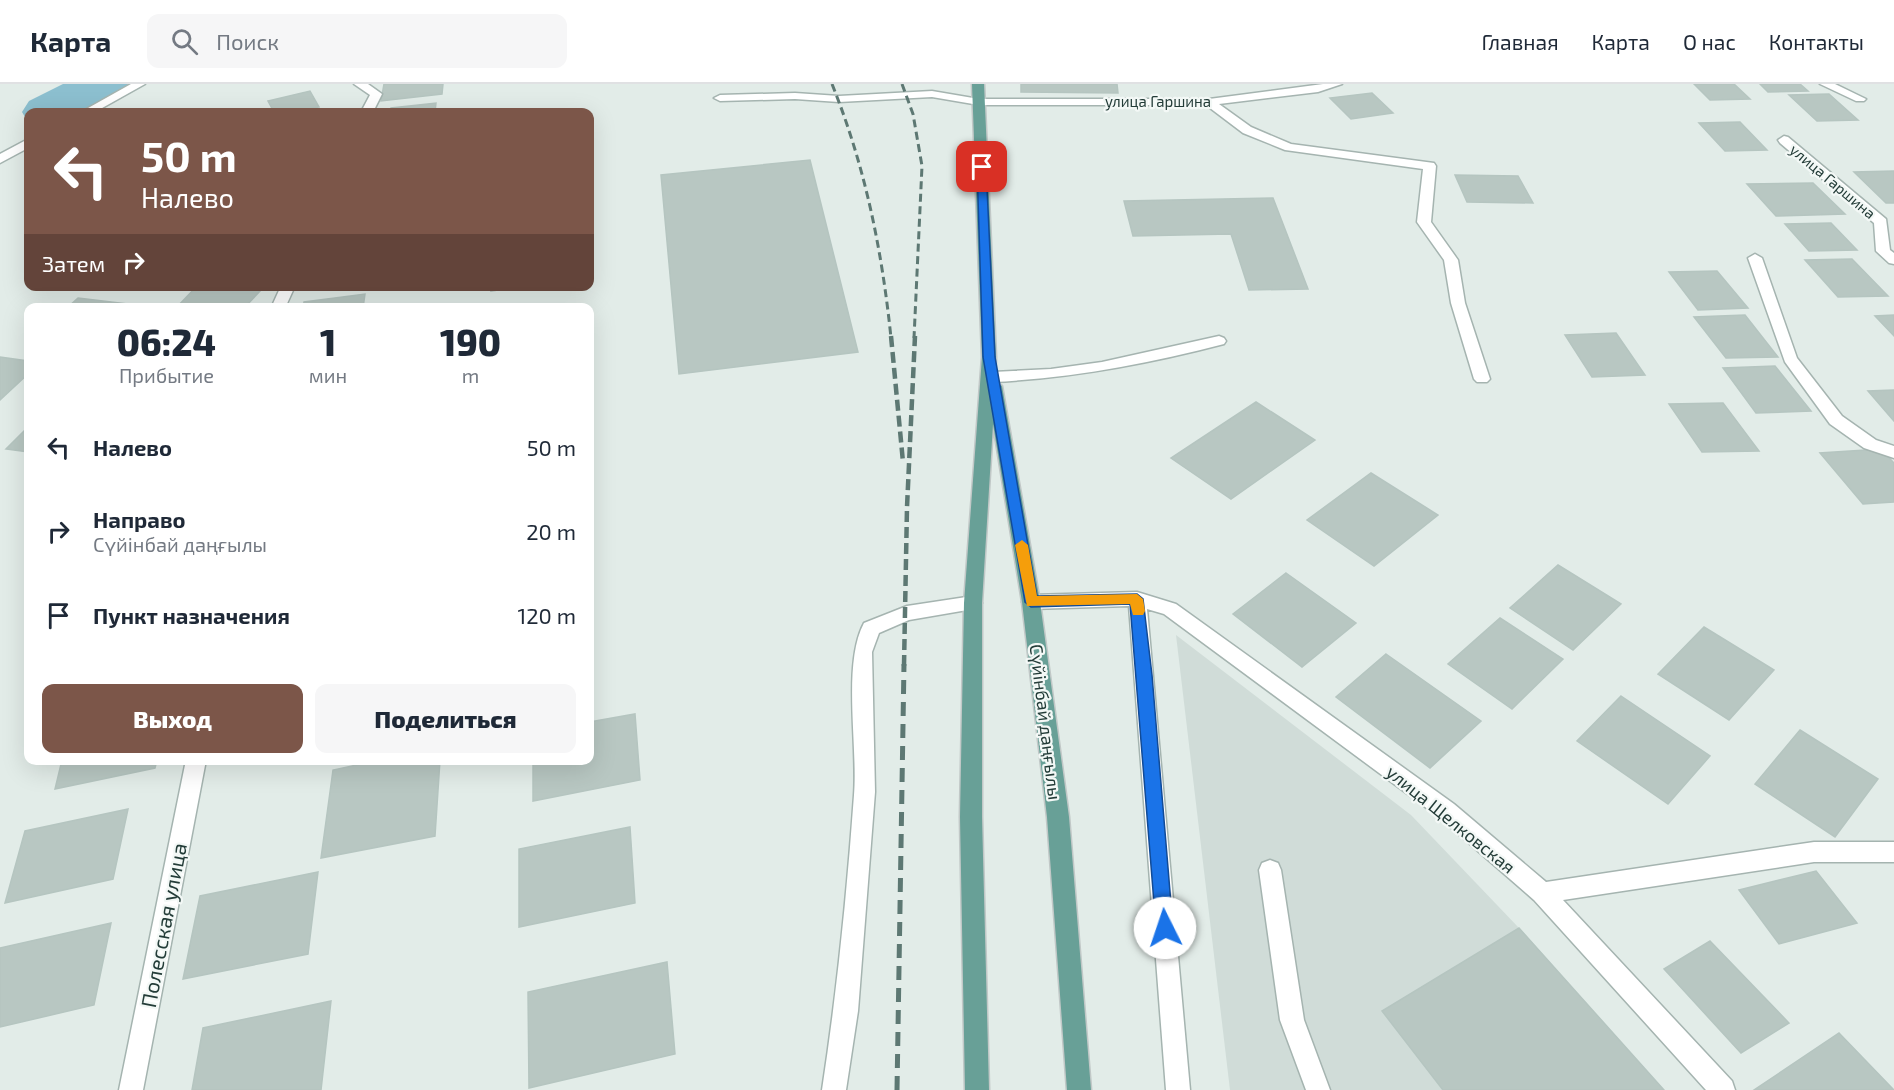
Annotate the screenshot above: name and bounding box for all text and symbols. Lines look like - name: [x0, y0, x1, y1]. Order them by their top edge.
- search box: [147, 14, 567, 68]
- text: Карта: [30, 24, 111, 58]
- icon: search: [168, 25, 201, 58]
- text: Поиск: [216, 28, 279, 54]
- text: Главная: [1482, 29, 1559, 54]
- text: Карта: [1592, 29, 1650, 54]
- text: О нас: [1683, 29, 1736, 54]
- text: Контакты: [1769, 29, 1864, 54]
- street label: улица Гаршина: [1105, 92, 1211, 111]
- text: 50 m: [141, 130, 237, 180]
- icon: left: [42, 132, 120, 210]
- street label: улица Гаршина: [1786, 140, 1879, 223]
- pin: [956, 141, 1007, 192]
- icon: arrive: [965, 150, 998, 183]
- text: Налево: [141, 181, 234, 213]
- icon: right: [117, 246, 150, 279]
- text: Затем: [42, 250, 105, 276]
- text: 06:24: [117, 320, 216, 363]
- text: 1: [320, 320, 336, 363]
- text: 190: [440, 320, 501, 363]
- text: Прибытие: [119, 363, 214, 387]
- text: мин: [309, 363, 347, 387]
- text: m: [462, 363, 479, 387]
- icon: left: [42, 431, 75, 464]
- text: Налево: [93, 434, 172, 460]
- text: 50 m: [527, 434, 576, 460]
- text: Направо: [93, 506, 186, 532]
- icon: right: [42, 515, 75, 548]
- text: 20 m: [526, 518, 576, 544]
- text: Сүйінбай даңғылы: [93, 532, 267, 556]
- icon: arrive: [42, 599, 75, 632]
- text: Пункт назначения: [93, 602, 290, 628]
- text: 120 m: [517, 602, 576, 628]
- street label: Сүйінбай даңғылы: [1026, 643, 1066, 801]
- button: Выход: [42, 684, 303, 753]
- button: Поделиться: [315, 684, 576, 753]
- street label: улица Щелковская: [1382, 760, 1520, 878]
- street label: Полесская улица: [135, 841, 192, 1010]
- position arrow: [1133, 896, 1197, 960]

